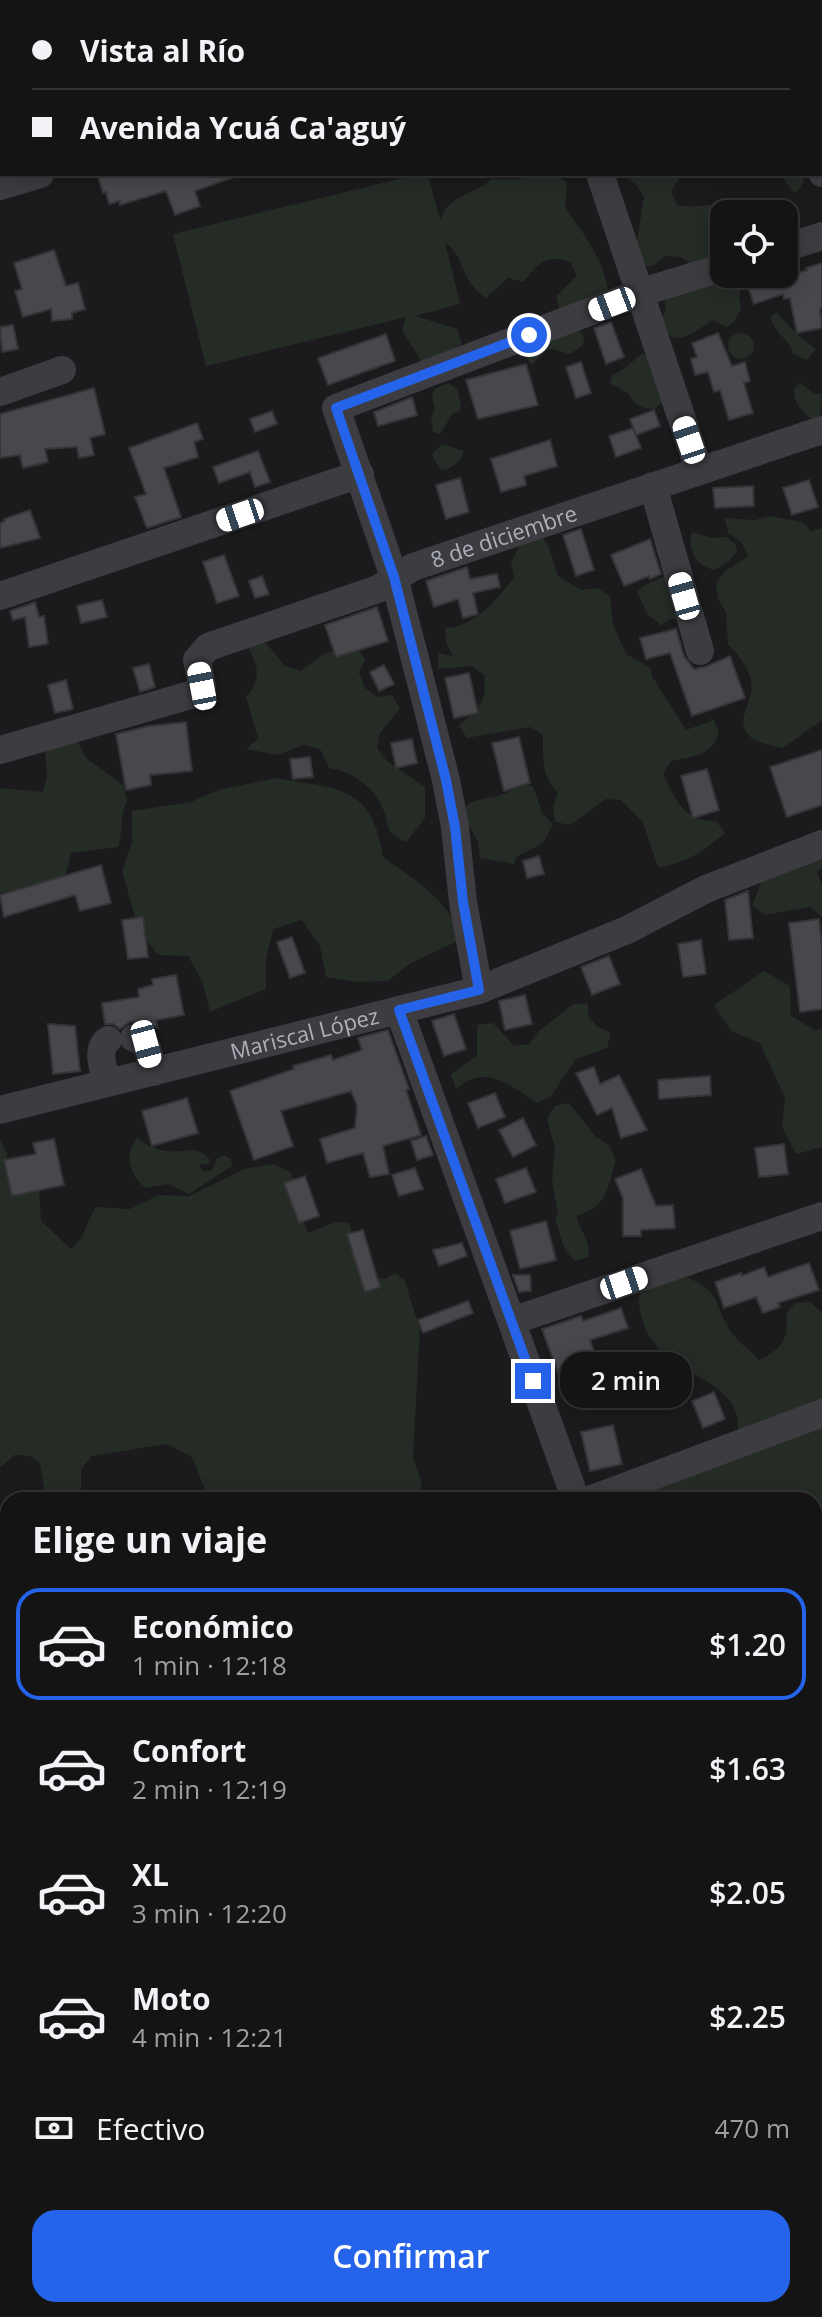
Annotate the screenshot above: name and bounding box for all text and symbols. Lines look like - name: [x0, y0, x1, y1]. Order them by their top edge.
- text: Vista al Río: [80, 30, 245, 71]
- text: Avenida Ycuá Ca'aguý: [80, 107, 406, 148]
- map controls: [710, 200, 798, 288]
- button: locate: [710, 200, 798, 288]
- car: [585, 284, 639, 324]
- route start: [511, 317, 547, 353]
- car: [670, 413, 708, 467]
- car: [213, 496, 267, 534]
- street label: 8 de diciembre: [426, 497, 581, 574]
- car: [666, 570, 702, 622]
- car: [186, 660, 218, 712]
- street label: Mariscal López: [227, 1000, 382, 1066]
- car: [128, 1018, 164, 1070]
- car: [597, 1264, 651, 1302]
- callout: 2 min: [561, 1353, 693, 1409]
- text: 2 min: [591, 1362, 661, 1398]
- route end: [515, 1363, 551, 1399]
- text: Elige un viaje: [32, 1515, 267, 1564]
- text: Económico: [132, 1606, 294, 1647]
- icon: car: [36, 1608, 108, 1680]
- text: $1.20: [709, 1624, 786, 1665]
- text: 1 min · 12:18: [132, 1647, 287, 1683]
- text: Confort: [132, 1730, 246, 1771]
- icon: car: [36, 1732, 108, 1804]
- text: $1.63: [709, 1748, 786, 1789]
- text: 2 min · 12:19: [132, 1771, 287, 1807]
- text: XL: [132, 1854, 169, 1895]
- icon: car: [36, 1856, 108, 1928]
- text: $2.05: [709, 1872, 786, 1913]
- text: 3 min · 12:20: [132, 1895, 287, 1931]
- text: Moto: [132, 1978, 210, 2019]
- icon: car: [36, 1980, 108, 2052]
- text: $2.25: [709, 1996, 786, 2037]
- text: 4 min · 12:21: [132, 2019, 287, 2055]
- icon: cash: [32, 2106, 76, 2150]
- text: Efectivo: [96, 2108, 205, 2149]
- text: 470 m: [715, 2110, 790, 2146]
- button: Confirmar: [32, 2210, 790, 2302]

